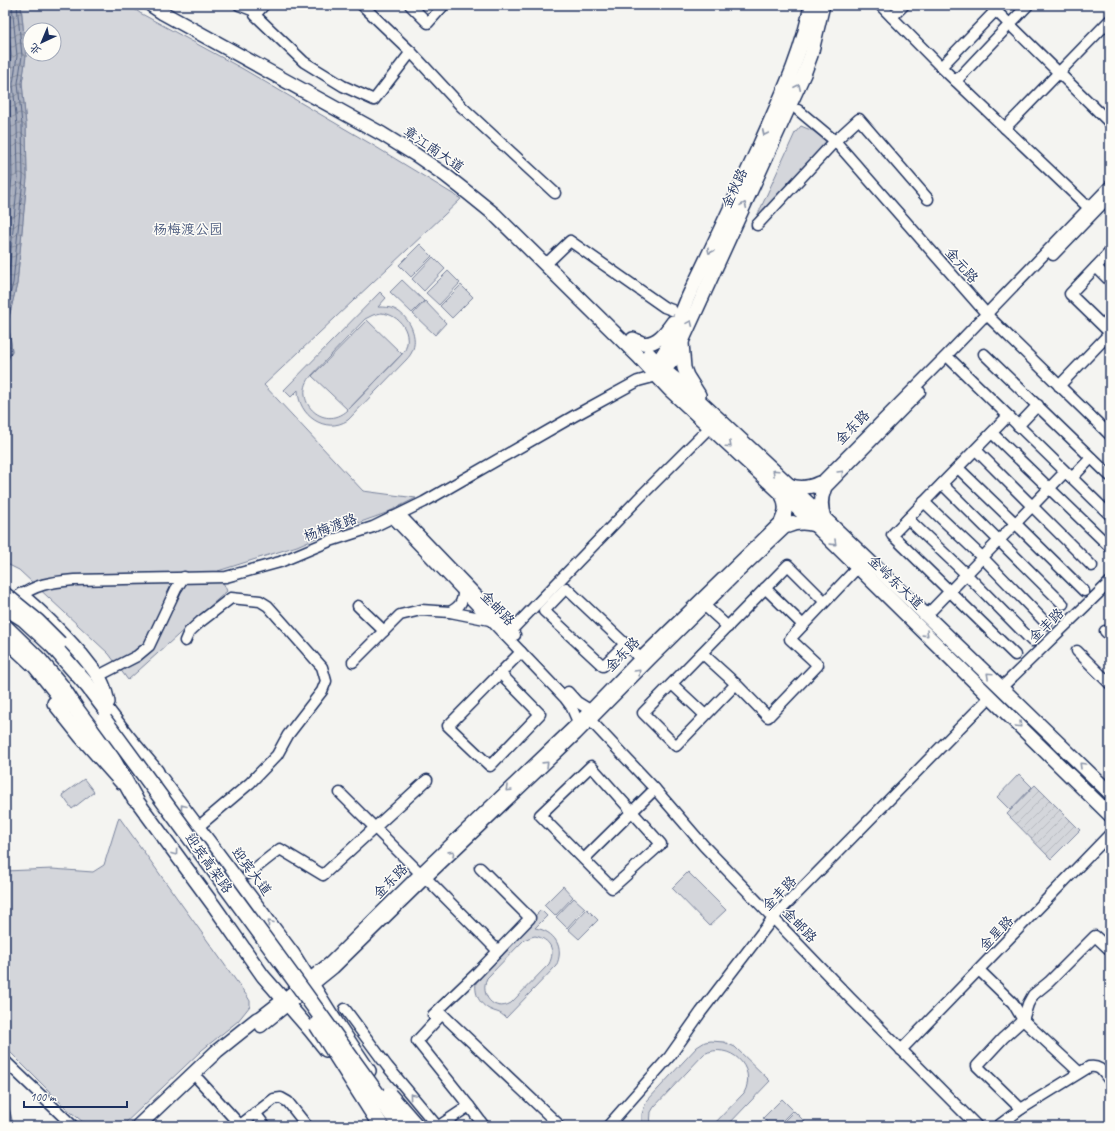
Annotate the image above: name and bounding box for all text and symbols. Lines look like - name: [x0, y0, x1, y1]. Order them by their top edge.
- north arrow: [22, 22, 62, 62]
- text: 北: [26, 40, 44, 58]
- one-way arrow: [793, 83, 801, 91]
- street label: 章江南大道: [400, 123, 467, 176]
- one-way arrow: [762, 129, 770, 137]
- street label: 金秋路: [718, 166, 751, 211]
- one-way arrow: [739, 201, 747, 209]
- park label: 杨梅渡公园: [153, 221, 223, 238]
- street label: 金元路: [941, 244, 982, 287]
- one-way arrow: [707, 247, 715, 255]
- one-way arrow: [685, 320, 693, 328]
- street label: 金东路: [831, 406, 873, 448]
- one-way arrow: [725, 441, 732, 448]
- one-way arrow: [772, 469, 780, 477]
- one-way arrow: [836, 470, 844, 478]
- street label: 杨梅渡路: [301, 510, 359, 545]
- one-way arrow: [829, 539, 837, 546]
- street label: 金岭东大道: [865, 552, 927, 613]
- street label: 金邮路: [477, 587, 518, 629]
- street label: 金丰路: [1025, 605, 1067, 646]
- one-way arrow: [921, 629, 929, 637]
- street label: 金东路: [601, 633, 643, 675]
- one-way arrow: [633, 669, 641, 677]
- one-way arrow: [986, 672, 994, 680]
- one-way arrow: [1014, 720, 1022, 728]
- one-way arrow: [541, 761, 549, 768]
- one-way arrow: [1079, 762, 1087, 770]
- one-way arrow: [505, 784, 513, 792]
- one-way arrow: [181, 805, 188, 812]
- street label: 迎宾高架路: [181, 830, 236, 897]
- street label: 迎宾大道: [228, 844, 275, 899]
- one-way arrow: [170, 848, 177, 855]
- one-way arrow: [447, 850, 455, 858]
- street label: 金东路: [369, 860, 411, 902]
- street label: 金丰路: [759, 872, 800, 914]
- street label: 金邮路: [779, 904, 820, 946]
- street label: 金星路: [976, 912, 1017, 954]
- one-way arrow: [268, 920, 275, 927]
- scale bar: [24, 1083, 127, 1109]
- text: 100 m: [30, 1089, 57, 1105]
- one-way arrow: [409, 1093, 416, 1101]

